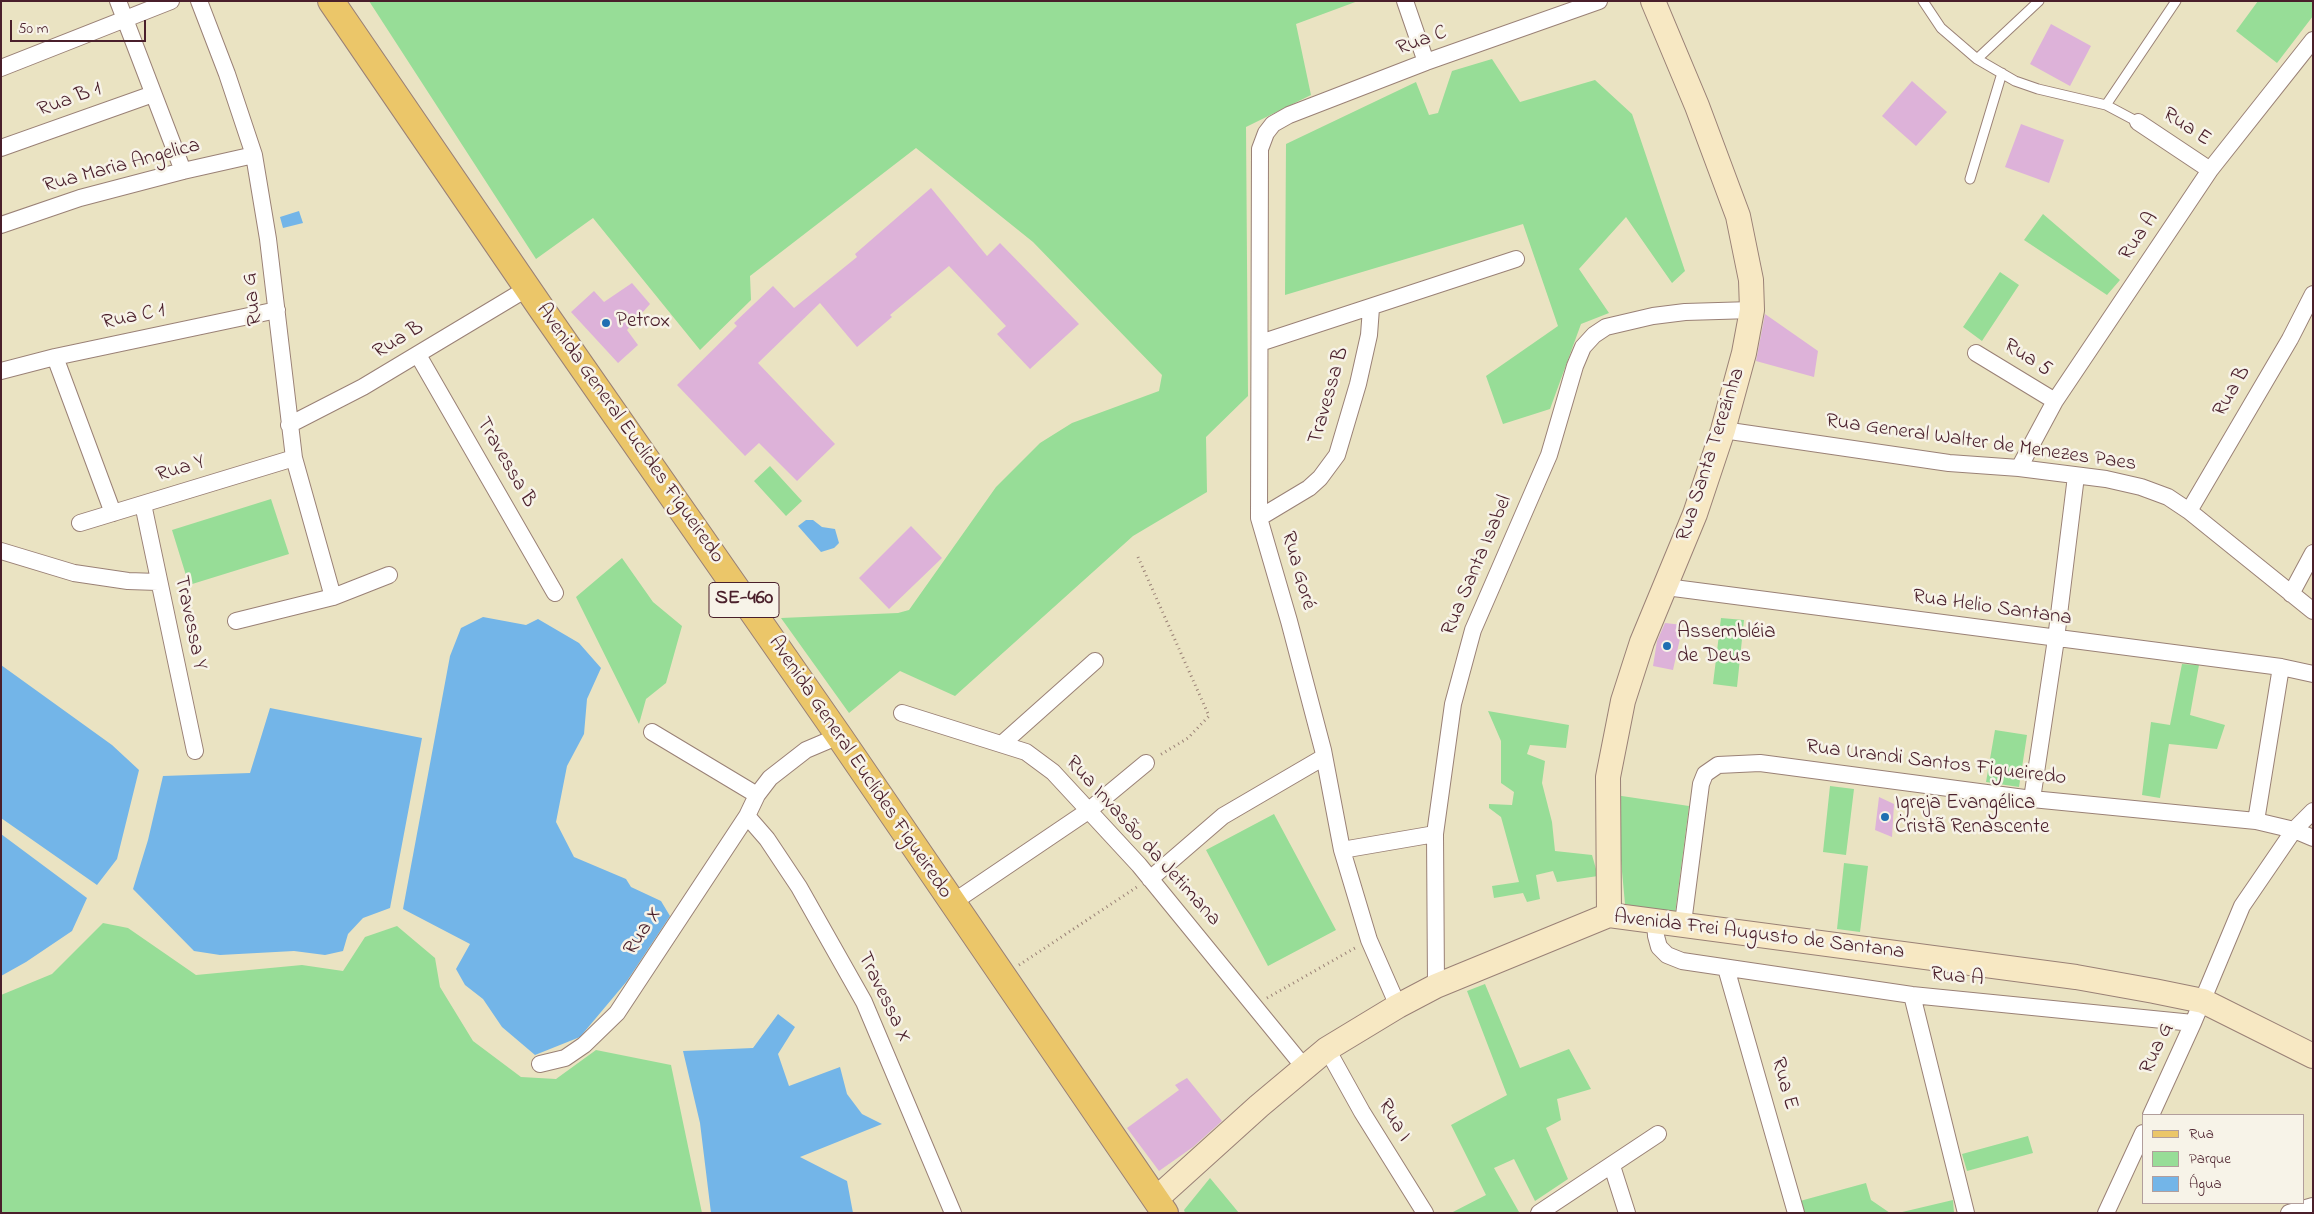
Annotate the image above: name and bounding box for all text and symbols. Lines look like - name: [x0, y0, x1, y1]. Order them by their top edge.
- scale bar: [12, 10, 149, 42]
- text: 50 m: [18, 18, 48, 40]
- street label: Rua C: [1393, 21, 1451, 63]
- street label: Rua B 1: [35, 78, 105, 124]
- street label: Rua E: [2157, 103, 2215, 153]
- street label: Rua Maria Angelica: [41, 134, 203, 200]
- street label: Rua A: [2115, 208, 2165, 266]
- street label: Rua G: [238, 271, 270, 327]
- street label: Rua C 1: [100, 299, 168, 337]
- street label: Avenida General Euclides Figueiredo: [529, 299, 729, 569]
- place label: Petrox: [616, 310, 670, 336]
- street label: Rua B: [369, 316, 429, 366]
- marker: Petrox: [600, 317, 612, 329]
- street label: Rua 5: [1998, 334, 2056, 384]
- street label: Travessa B: [1304, 344, 1356, 448]
- street label: Rua B: [2209, 362, 2257, 422]
- street label: Rua Santa Terezinha: [1672, 365, 1752, 545]
- street label: Rua General Walter de Menezes Paes: [1824, 410, 2138, 478]
- street label: Travessa B: [469, 413, 541, 513]
- street label: Rua Y: [154, 451, 208, 489]
- street label: Rua Santa Isabel: [1437, 492, 1519, 640]
- street label: Rua Goré: [1274, 529, 1320, 613]
- street label: Travessa Y: [167, 574, 211, 672]
- road number: SE-460: [709, 582, 779, 618]
- street label: Rua Helio Santana: [1911, 585, 2073, 633]
- place label: Assembléia de Deus: [1677, 621, 1776, 671]
- street label: Avenida General Euclides Figueiredo: [761, 632, 957, 904]
- marker: Assembléia de Deus: [1661, 640, 1673, 652]
- street label: Rua Urandi Santos Figueiredo: [1804, 736, 2068, 792]
- street label: Rua Invasão da Jetimana: [1059, 752, 1225, 932]
- place label: Igreja Evangélica Cristã Renascente: [1895, 792, 2049, 842]
- marker: Igreja Evangélica Cristã Renascente: [1879, 811, 1891, 823]
- street label: Rua X: [619, 903, 669, 961]
- street label: Avenida Frei Augusto de Santana: [1612, 906, 1906, 966]
- street label: Travessa X: [850, 948, 916, 1048]
- street label: Rua A: [1929, 963, 1985, 993]
- street label: Rua G: [2135, 1020, 2181, 1078]
- street label: Rua E: [1764, 1055, 1802, 1113]
- street label: Rua I: [1371, 1095, 1415, 1147]
- legend: [2142, 1114, 2304, 1204]
- text: Rua: [2189, 1123, 2214, 1145]
- text: Parque: [2189, 1148, 2231, 1170]
- text: Água: [2189, 1173, 2222, 1195]

